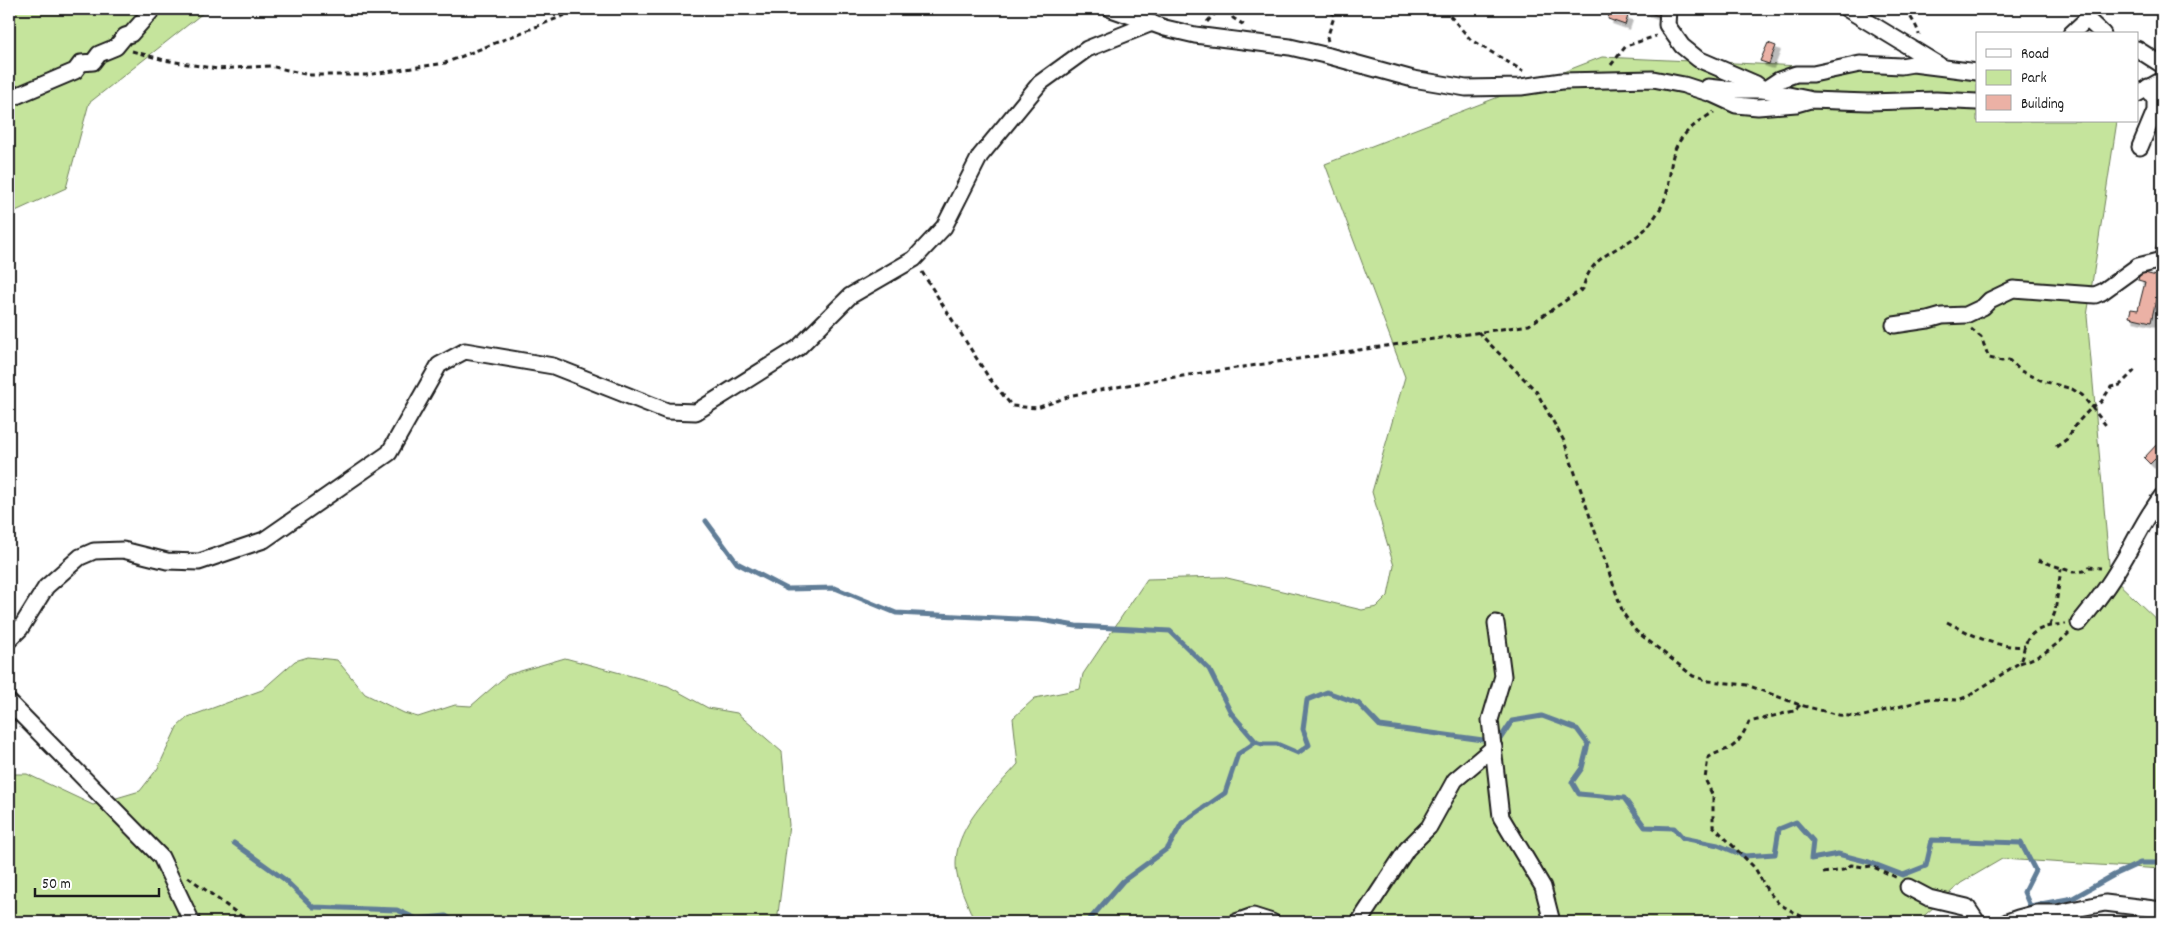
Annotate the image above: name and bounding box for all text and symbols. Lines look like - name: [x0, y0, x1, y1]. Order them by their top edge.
- legend: [1976, 32, 2138, 122]
- text: Road: [2021, 44, 2049, 66]
- text: Park: [2021, 68, 2047, 90]
- text: Building: [2021, 94, 2064, 116]
- scale bar: [35, 866, 159, 898]
- text: 50 m: [42, 874, 71, 896]

